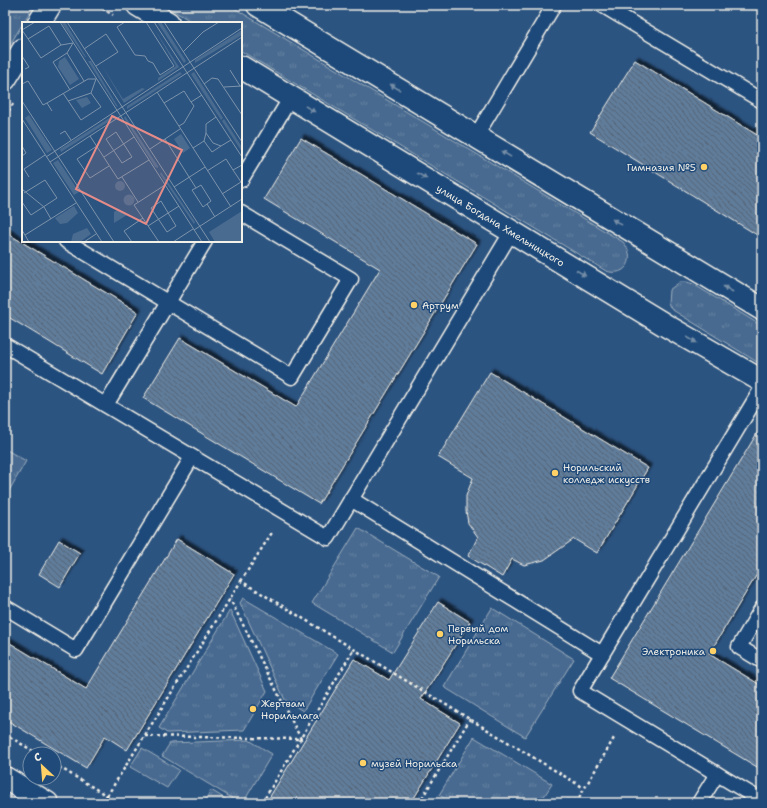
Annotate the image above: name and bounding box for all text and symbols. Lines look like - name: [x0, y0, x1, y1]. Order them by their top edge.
- inset map: [22, 22, 242, 242]
- one-way arrow: [389, 84, 401, 91]
- one-way arrow: [305, 105, 315, 113]
- one-way arrow: [500, 151, 512, 158]
- place label: Гимназия №5: [627, 161, 696, 174]
- marker: Гимназия №5: [699, 162, 709, 172]
- one-way arrow: [416, 173, 428, 180]
- street label: улица Богдана Хмельницкого: [434, 182, 567, 269]
- one-way arrow: [612, 218, 622, 226]
- one-way arrow: [576, 269, 586, 277]
- one-way arrow: [722, 286, 734, 293]
- place label: Артрум: [422, 299, 459, 312]
- marker: Артрум: [409, 300, 419, 310]
- one-way arrow: [686, 337, 698, 344]
- place label: Норильский колледж искусств: [563, 461, 650, 486]
- marker: Норильский колледж искусств: [550, 468, 560, 478]
- place label: Первый дом Норильска: [448, 622, 509, 647]
- marker: Первый дом Норильска: [435, 629, 445, 639]
- place label: Электроника: [642, 645, 706, 658]
- marker: Электроника: [708, 646, 718, 656]
- place label: Жертвам Норильлага: [261, 697, 320, 722]
- marker: Жертвам Норильлага: [248, 704, 258, 714]
- north arrow: [22, 746, 62, 786]
- text: С: [32, 749, 44, 766]
- place label: музей Норильска: [371, 757, 458, 770]
- marker: музей Норильска: [358, 758, 368, 768]

